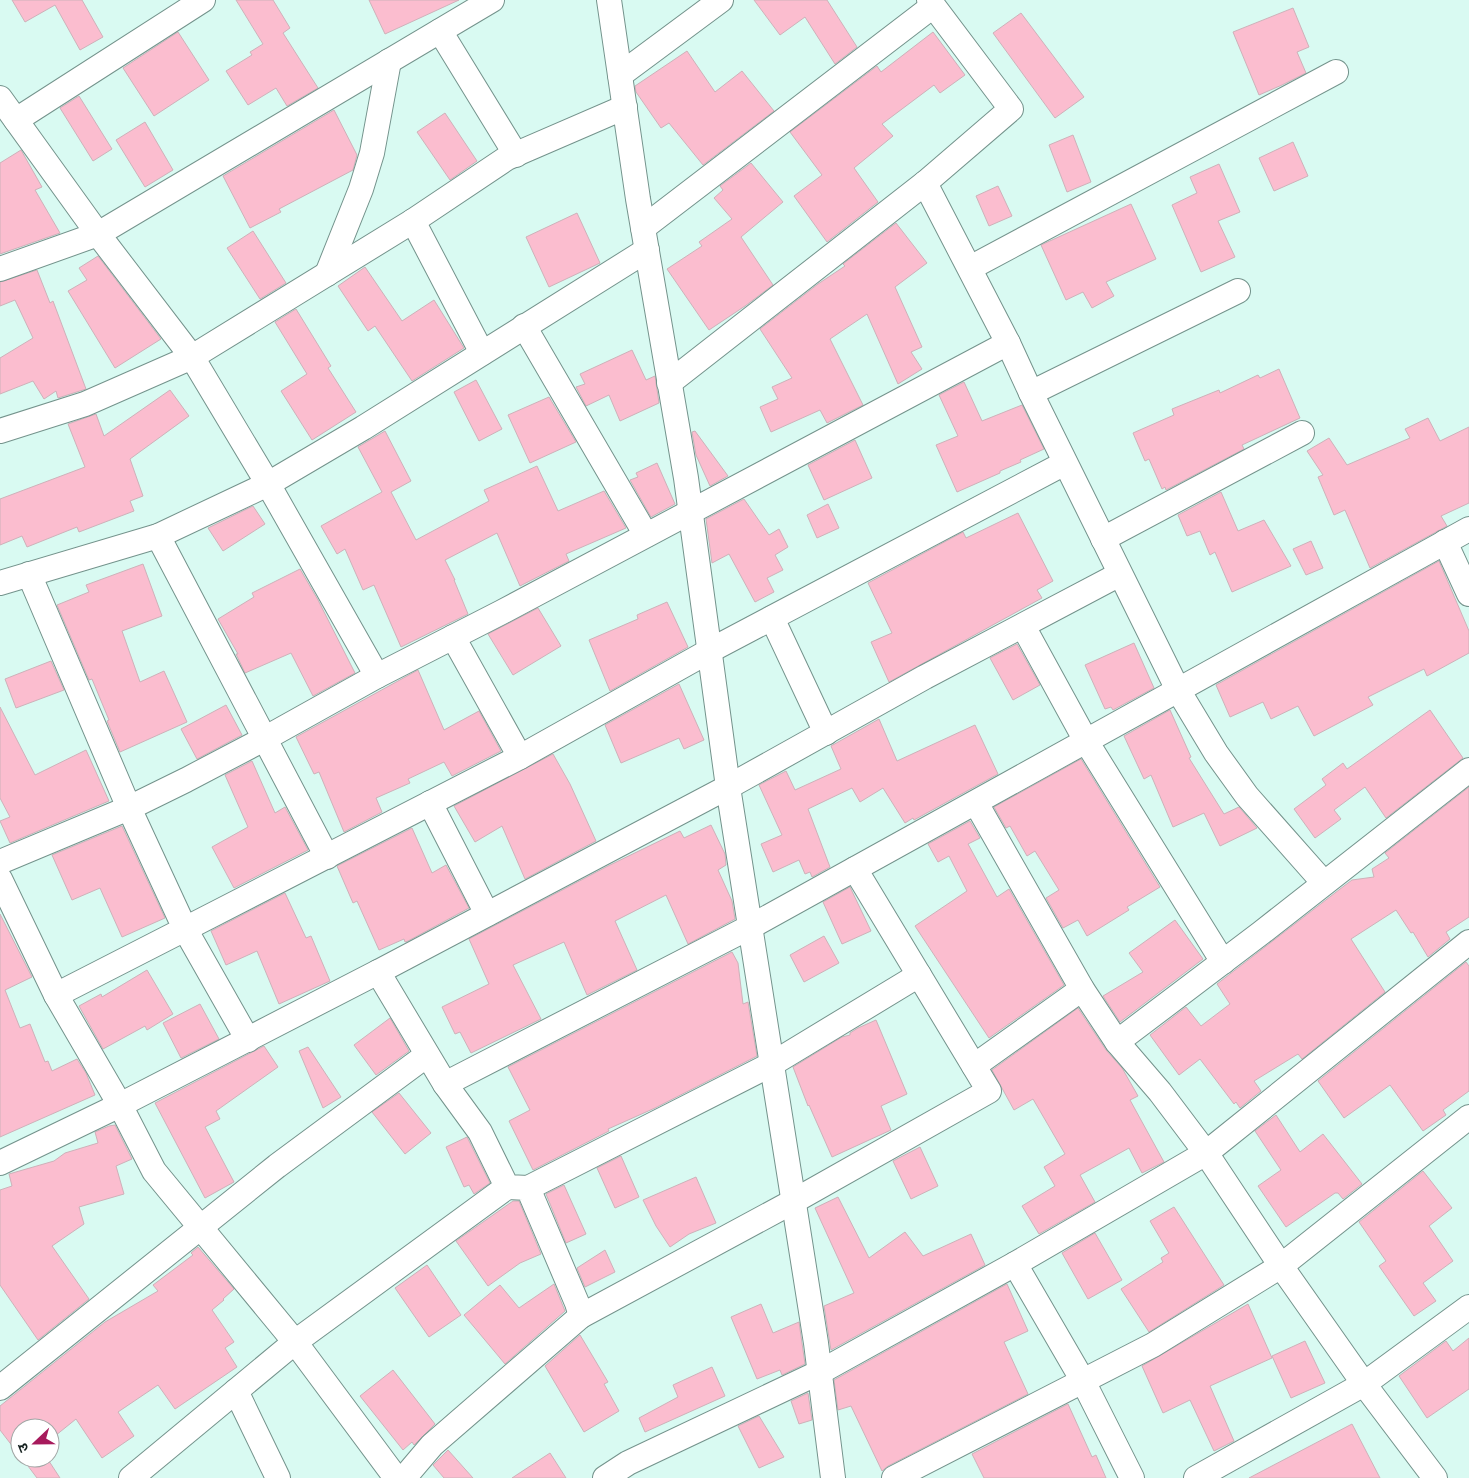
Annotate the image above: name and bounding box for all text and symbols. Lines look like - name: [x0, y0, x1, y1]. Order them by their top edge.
- north arrow: [10, 1418, 60, 1468]
- text: उ: [13, 1440, 33, 1455]

